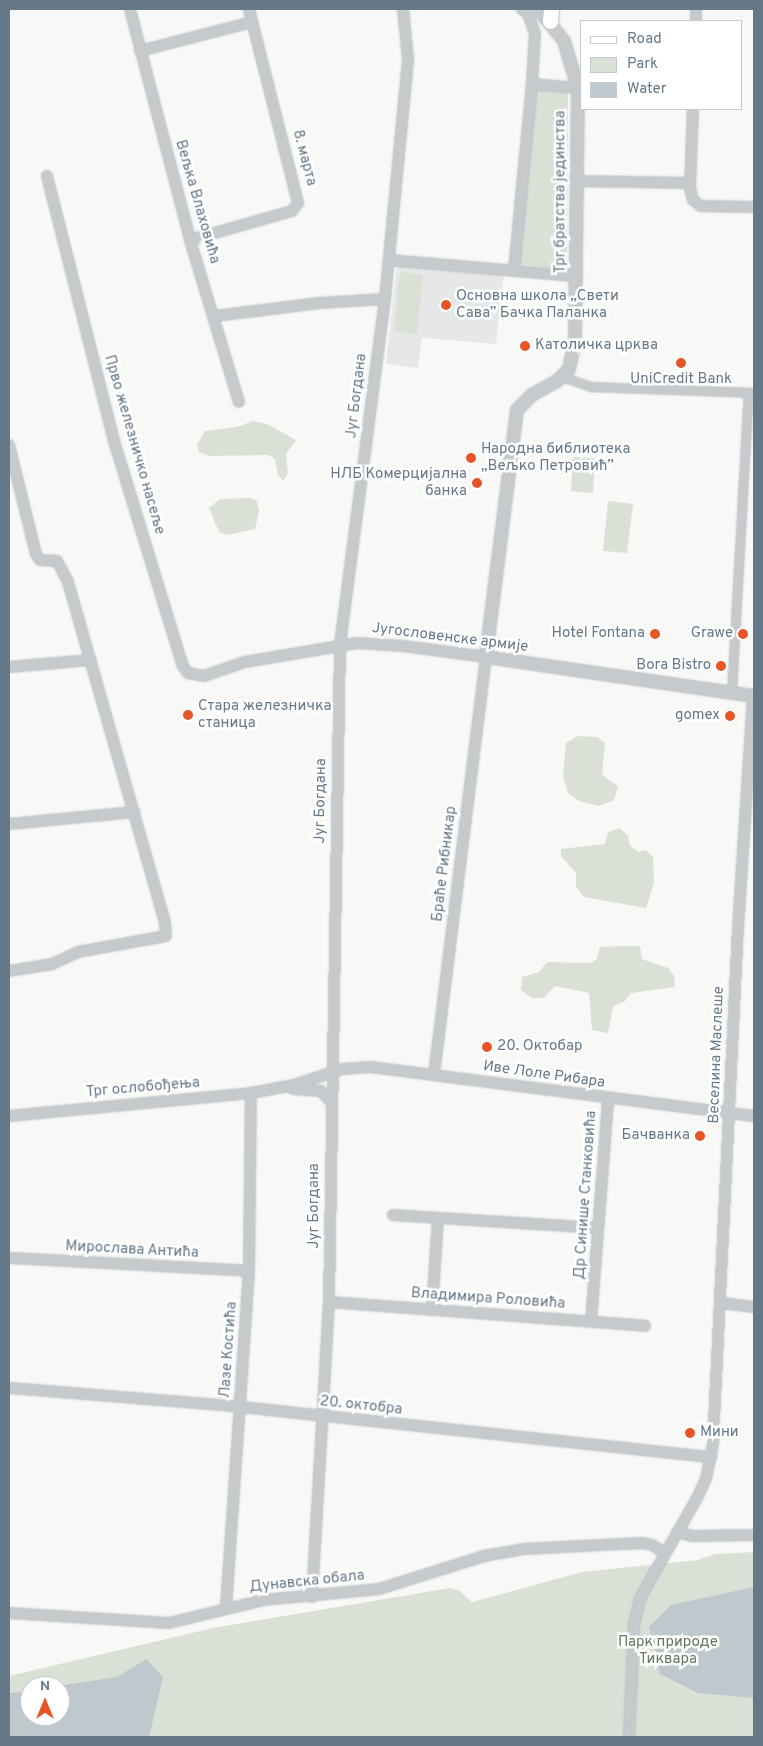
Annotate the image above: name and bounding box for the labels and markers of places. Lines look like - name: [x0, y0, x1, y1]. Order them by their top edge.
- place label: Основна школа „Свети Сава” Бачка Паланка: [456, 287, 619, 322]
- marker: Основна школа „Свети Сава” Бачка Паланка: [440, 299, 452, 311]
- place label: Католичка црква: [535, 337, 658, 355]
- marker: Католичка црква: [519, 340, 531, 352]
- marker: UniCredit Bank: [675, 357, 687, 369]
- place label: UniCredit Bank: [630, 371, 732, 389]
- place label: Народна библиотека „Вељко Петровић”: [481, 440, 630, 475]
- marker: Народна библиотека „Вељко Петровић”: [465, 452, 477, 464]
- place label: НЛБ Комерцијална банка: [330, 465, 467, 500]
- marker: НЛБ Комерцијална банка: [471, 477, 483, 489]
- place label: Hotel Fontana: [551, 625, 645, 643]
- place label: Grawe: [691, 625, 733, 643]
- marker: Hotel Fontana: [649, 628, 661, 640]
- marker: Grawe: [737, 628, 749, 640]
- place label: Bora Bistro: [636, 657, 711, 675]
- marker: Bora Bistro: [715, 660, 727, 672]
- place label: Стара железничка станица: [198, 697, 331, 732]
- place label: gomex: [675, 707, 720, 725]
- marker: Стара железничка станица: [182, 709, 194, 721]
- marker: gomex: [724, 710, 736, 722]
- place label: 20. Октобар: [497, 1038, 582, 1056]
- marker: 20. Октобар: [481, 1041, 493, 1053]
- place label: Бачванка: [622, 1127, 690, 1145]
- marker: Бачванка: [694, 1130, 706, 1142]
- place label: Мини: [700, 1424, 739, 1442]
- marker: Мини: [684, 1427, 696, 1439]

